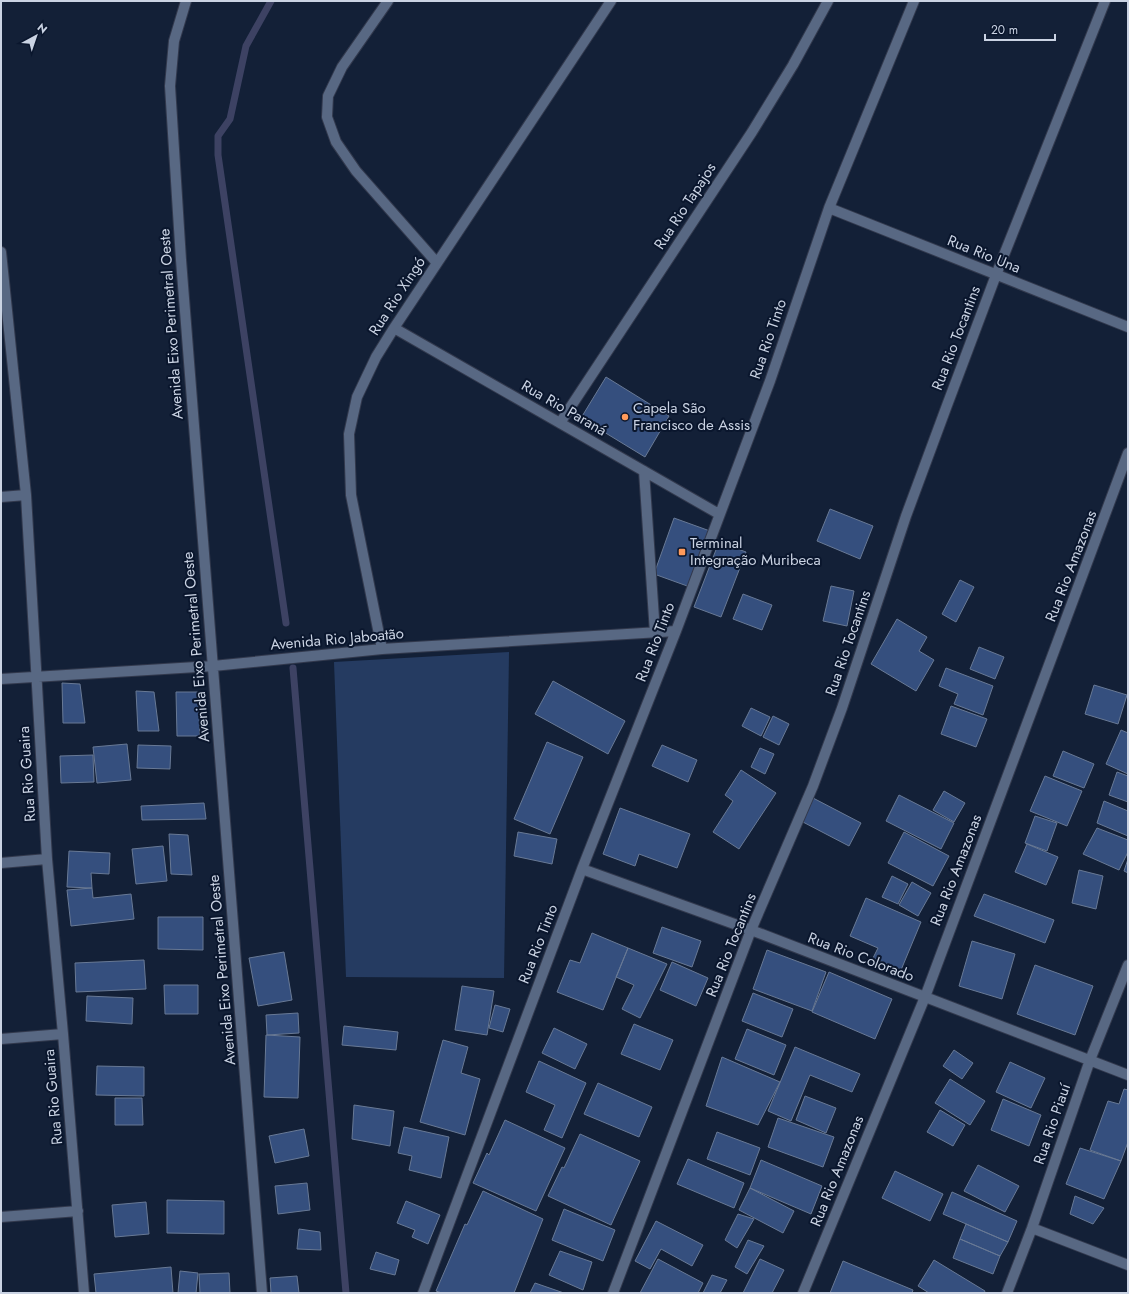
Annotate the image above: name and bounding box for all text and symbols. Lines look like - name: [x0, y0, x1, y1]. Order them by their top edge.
- north arrow: [16, 16, 56, 56]
- scale bar: [985, 16, 1055, 42]
- text: N: [34, 19, 51, 37]
- text: 20 m: [991, 21, 1018, 39]
- street label: Rua Rio Tapajos: [649, 158, 721, 254]
- street label: Avenida Eixo Perimetral Oeste: [153, 228, 189, 420]
- street label: Rua Rio Una: [944, 229, 1024, 279]
- street label: Rua Rio Xingó: [363, 252, 431, 340]
- street label: Rua Rio Tocantins: [926, 283, 986, 393]
- street label: Rua Rio Tinto: [744, 296, 792, 382]
- street label: Rua Rio Paraná: [517, 375, 611, 441]
- place label: Capela São Francisco de Assis: [633, 397, 750, 436]
- marker: Capela São Francisco de Assis: [620, 412, 630, 422]
- street label: Rua Rio Amazonas: [1040, 507, 1102, 625]
- place label: Terminal Integração Muribeca: [690, 532, 821, 571]
- marker: Terminal Integração Muribeca: [677, 547, 687, 557]
- street label: Avenida Eixo Perimetral Oeste: [177, 551, 215, 743]
- street label: Rua Rio Tocantins: [820, 587, 876, 699]
- street label: Rua Rio Tinto: [630, 599, 680, 685]
- street label: Avenida Rio Jaboatão: [269, 622, 405, 656]
- street label: Rua Rio Guaira: [13, 725, 41, 823]
- street label: Rua Rio Amazonas: [925, 811, 987, 929]
- street label: Avenida Eixo Perimetral Oeste: [203, 874, 241, 1066]
- street label: Rua Rio Tocantins: [700, 890, 762, 1000]
- street label: Rua Rio Tinto: [513, 901, 563, 987]
- street label: Rua Rio Colorado: [805, 927, 917, 987]
- street label: Rua Rio Guaira: [38, 1048, 68, 1146]
- street label: Rua Rio Piauí: [1028, 1080, 1076, 1167]
- street label: Rua Rio Amazonas: [805, 1112, 869, 1230]

